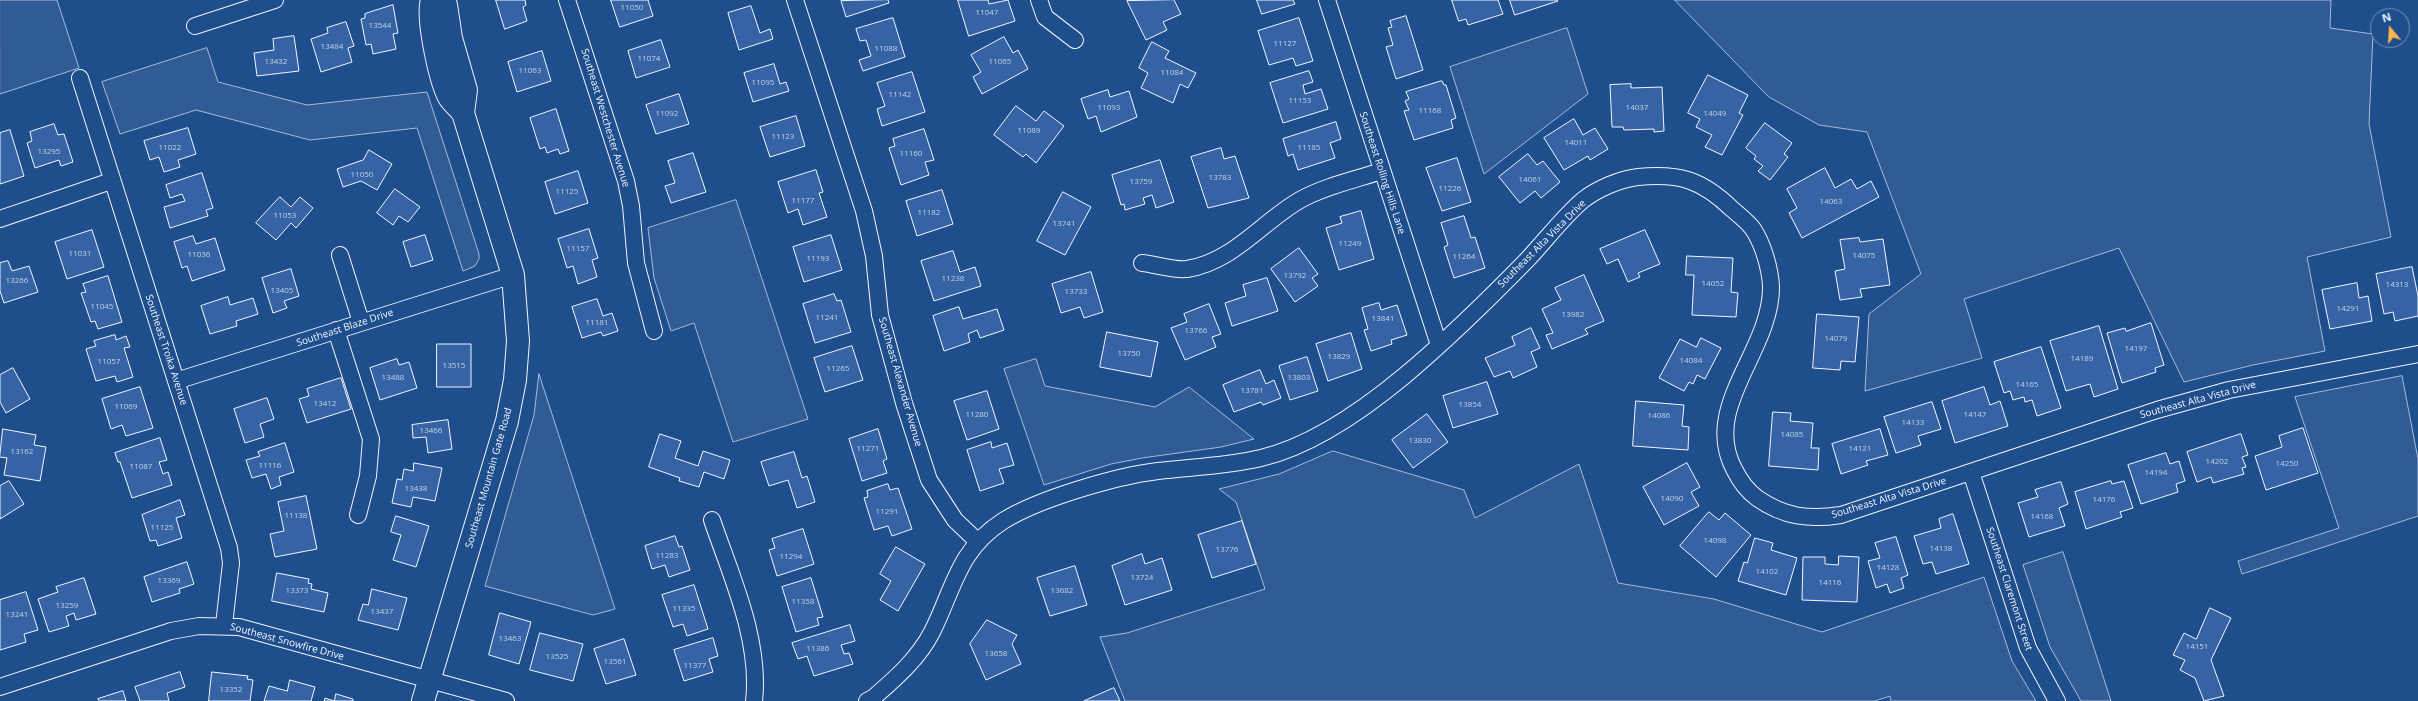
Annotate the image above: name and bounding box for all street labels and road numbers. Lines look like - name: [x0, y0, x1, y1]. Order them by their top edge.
- street label: Southeast Westchester Avenue: [578, 47, 632, 189]
- street label: Southeast Rolling Hills Lane: [1356, 110, 1408, 236]
- street label: Southeast Alta Vista Drive: [1496, 198, 1588, 290]
- street label: Southeast Troika Avenue: [142, 293, 190, 407]
- street label: Southeast Blaze Drive: [295, 307, 395, 349]
- street label: Southeast Alexander Avenue: [876, 316, 924, 448]
- street label: Southeast Alta Vista Drive: [2139, 379, 2257, 421]
- street label: Southeast Mountain Gate Road: [463, 406, 515, 550]
- street label: Southeast Alta Vista Drive: [1830, 475, 1948, 521]
- street label: Southeast Claremont Street: [1983, 526, 2035, 652]
- street label: Southeast Snowfire Drive: [229, 621, 345, 663]

